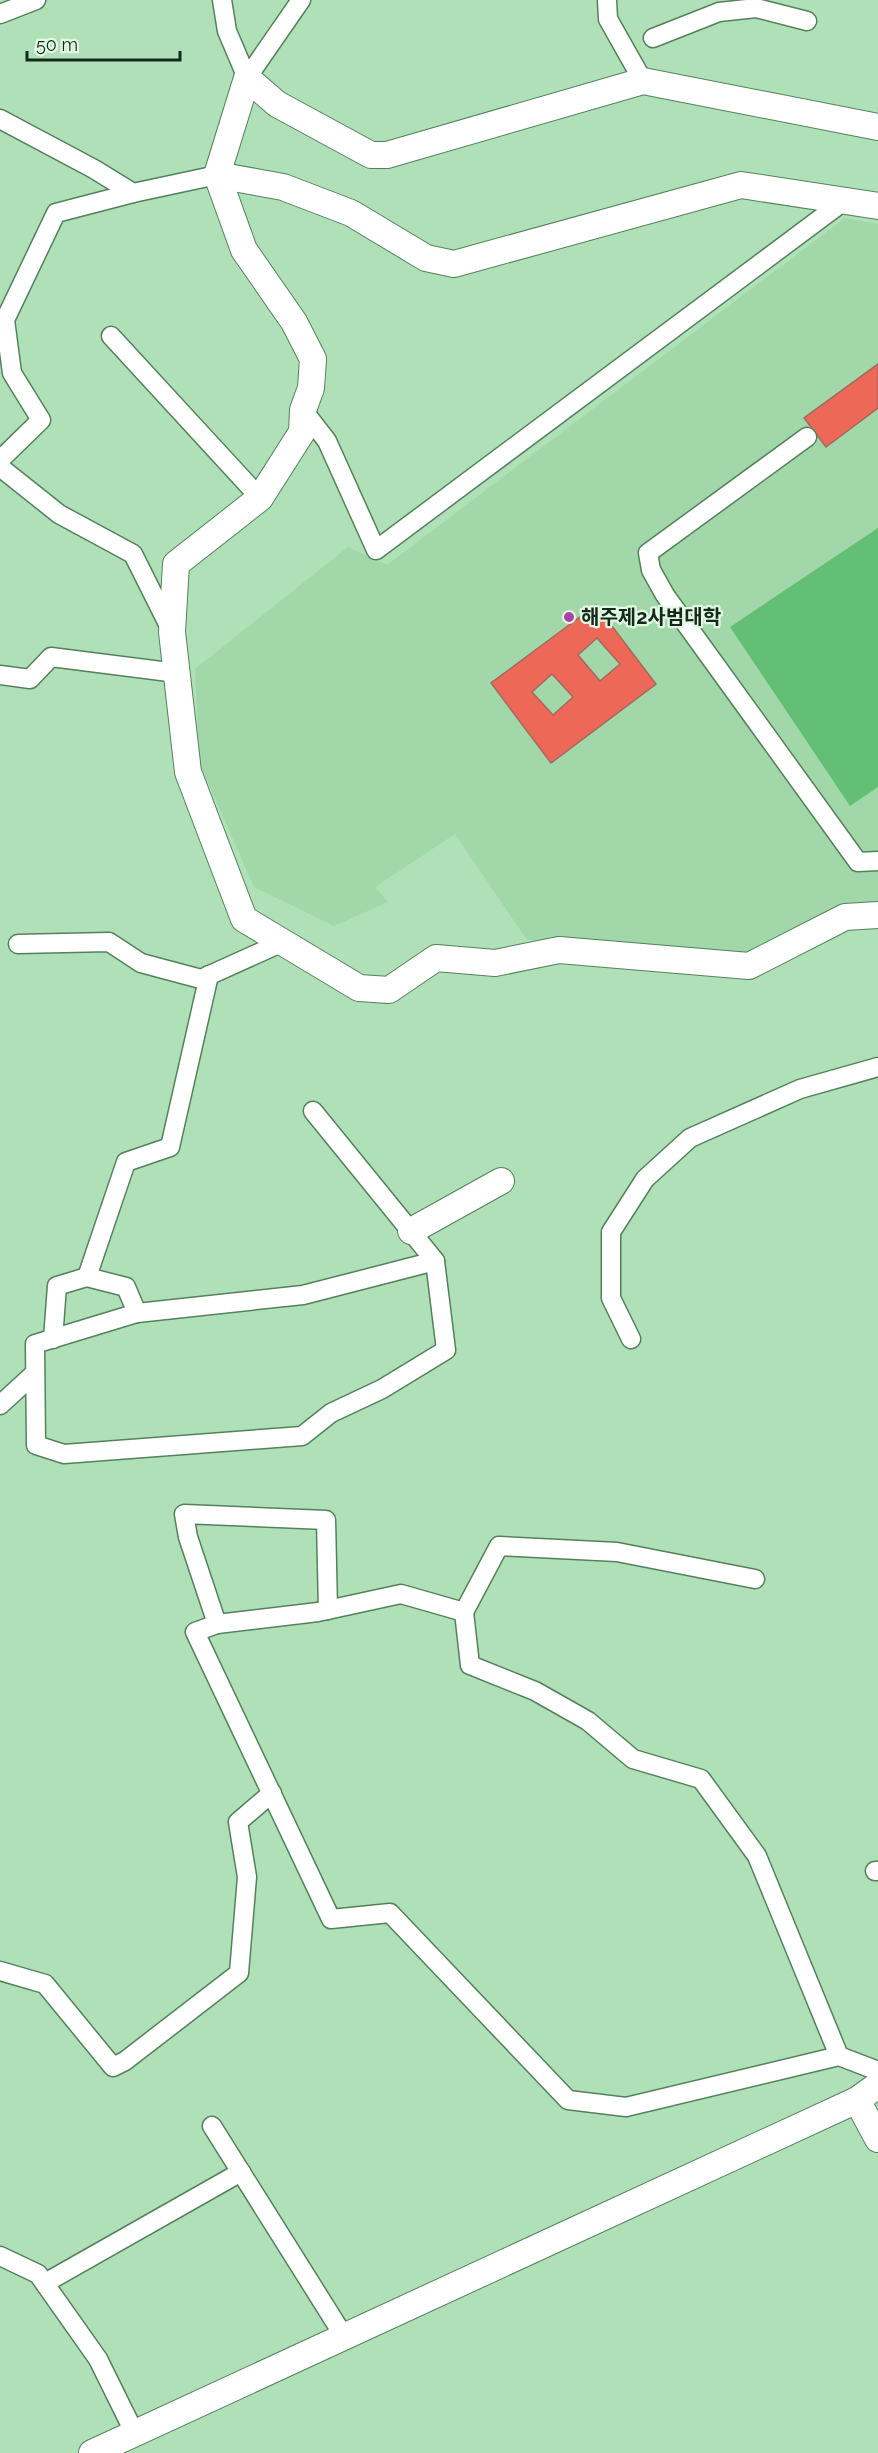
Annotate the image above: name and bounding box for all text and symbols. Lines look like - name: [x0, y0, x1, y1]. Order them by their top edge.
- scale bar: [27, 24, 180, 62]
- text: 50 m: [36, 34, 78, 55]
- place label: 해주제2사범대학: [581, 605, 722, 629]
- marker: 해주제2사범대학: [562, 610, 576, 624]

